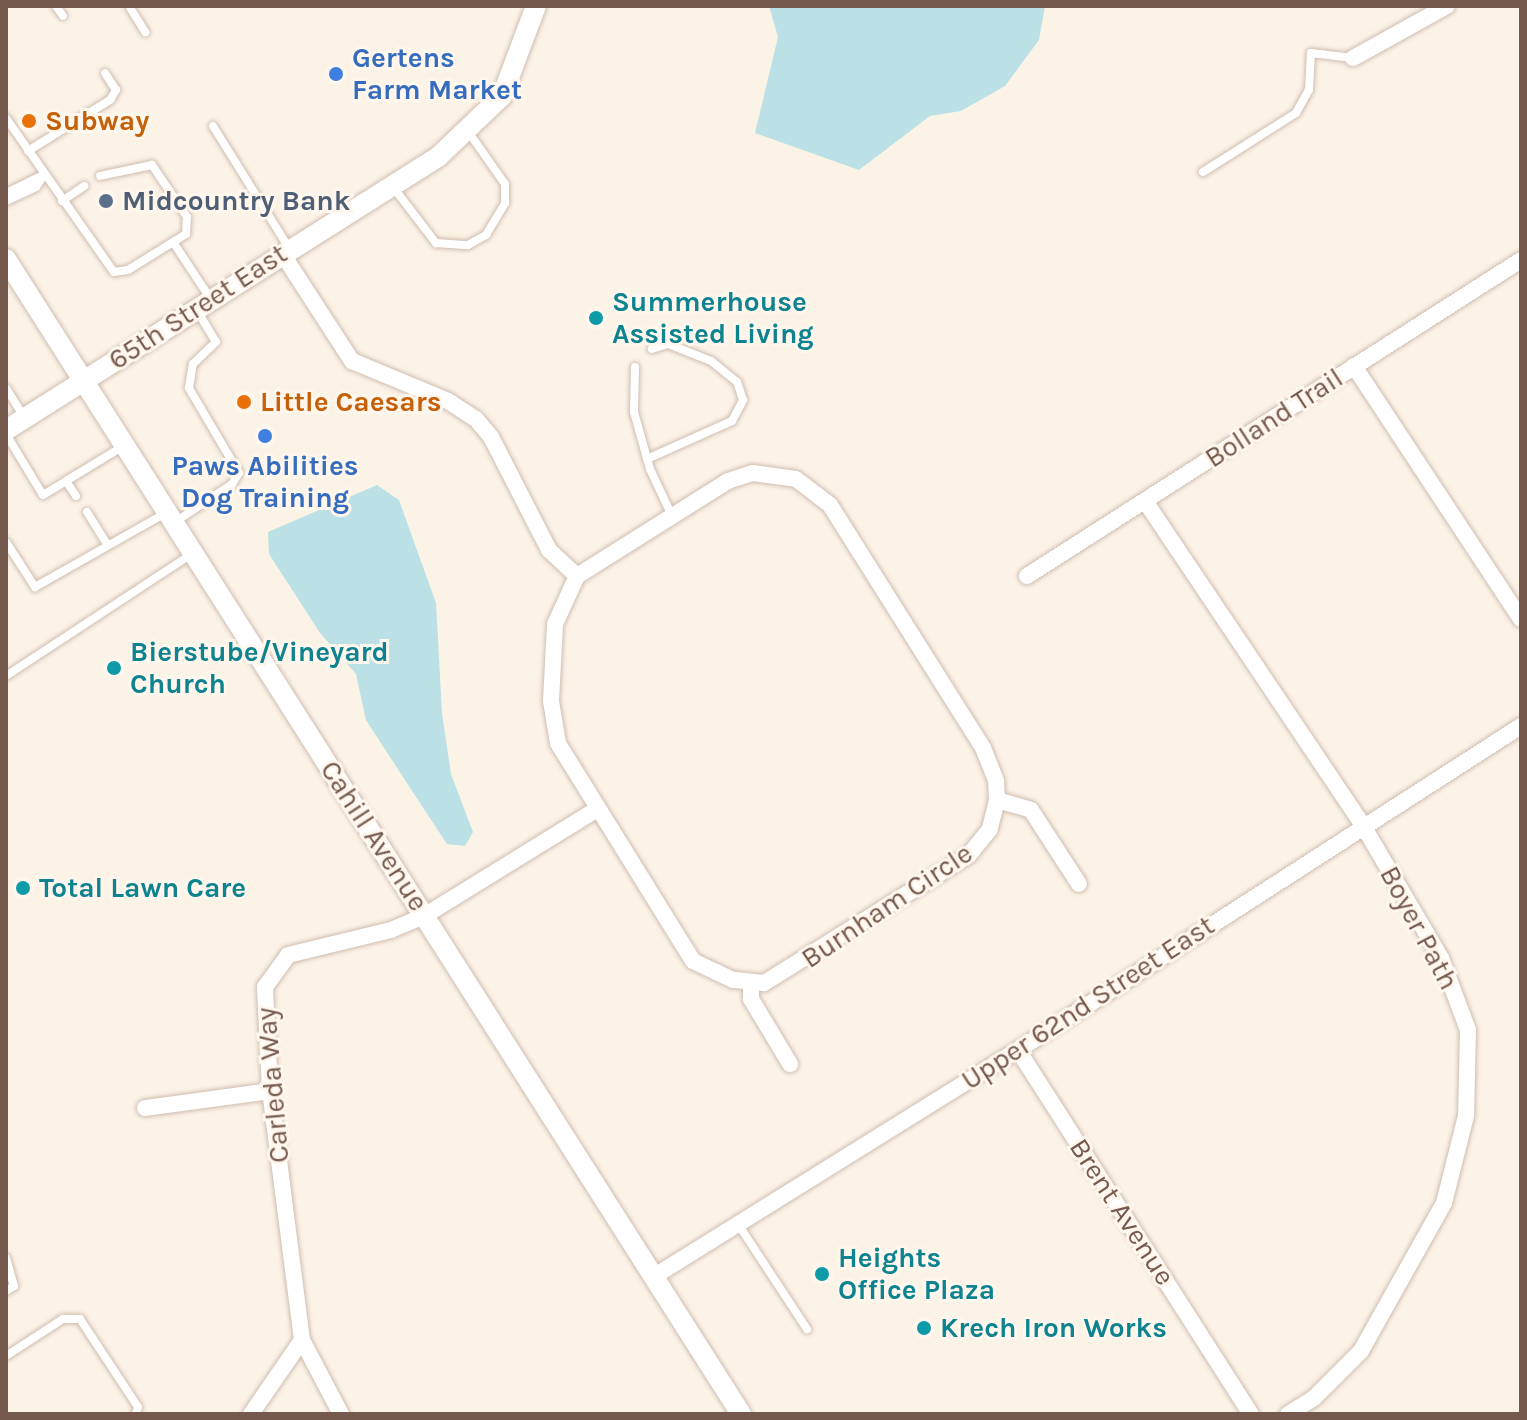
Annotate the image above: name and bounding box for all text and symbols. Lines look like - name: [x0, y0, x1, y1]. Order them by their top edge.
- place label: Gertens Farm Market: [352, 41, 522, 107]
- marker: Gertens Farm Market: [327, 65, 345, 83]
- place label: Subway: [45, 104, 149, 138]
- marker: Subway: [20, 112, 38, 130]
- place label: Midcountry Bank: [122, 184, 350, 218]
- marker: Midcountry Bank: [97, 192, 115, 210]
- street label: 65th Street East: [103, 237, 293, 377]
- place label: Summerhouse Assisted Living: [612, 285, 814, 351]
- marker: Summerhouse Assisted Living: [587, 309, 605, 327]
- street label: Bolland Trail: [1199, 361, 1349, 475]
- place label: Little Caesars: [260, 385, 441, 419]
- marker: Little Caesars: [235, 393, 253, 411]
- marker: Paws Abilities Dog Training: [256, 427, 274, 445]
- place label: Paws Abilities Dog Training: [171, 449, 359, 515]
- place label: Bierstube/Vineyard Church: [130, 635, 389, 701]
- marker: Bierstube/Vineyard Church: [105, 659, 123, 677]
- street label: Cahill Avenue: [313, 755, 435, 917]
- street label: Burnham Circle: [795, 836, 979, 976]
- street label: Boyer Path: [1372, 860, 1466, 996]
- place label: Total Lawn Care: [39, 871, 246, 905]
- marker: Total Lawn Care: [14, 879, 32, 897]
- street label: Upper 62nd Street East: [955, 909, 1221, 1097]
- street label: Carleda Way: [249, 1006, 297, 1164]
- street label: Brent Avenue: [1062, 1132, 1182, 1292]
- place label: Heights Office Plaza: [838, 1241, 995, 1307]
- marker: Heights Office Plaza: [813, 1265, 831, 1283]
- place label: Krech Iron Works: [940, 1311, 1167, 1345]
- marker: Krech Iron Works: [915, 1319, 933, 1337]

